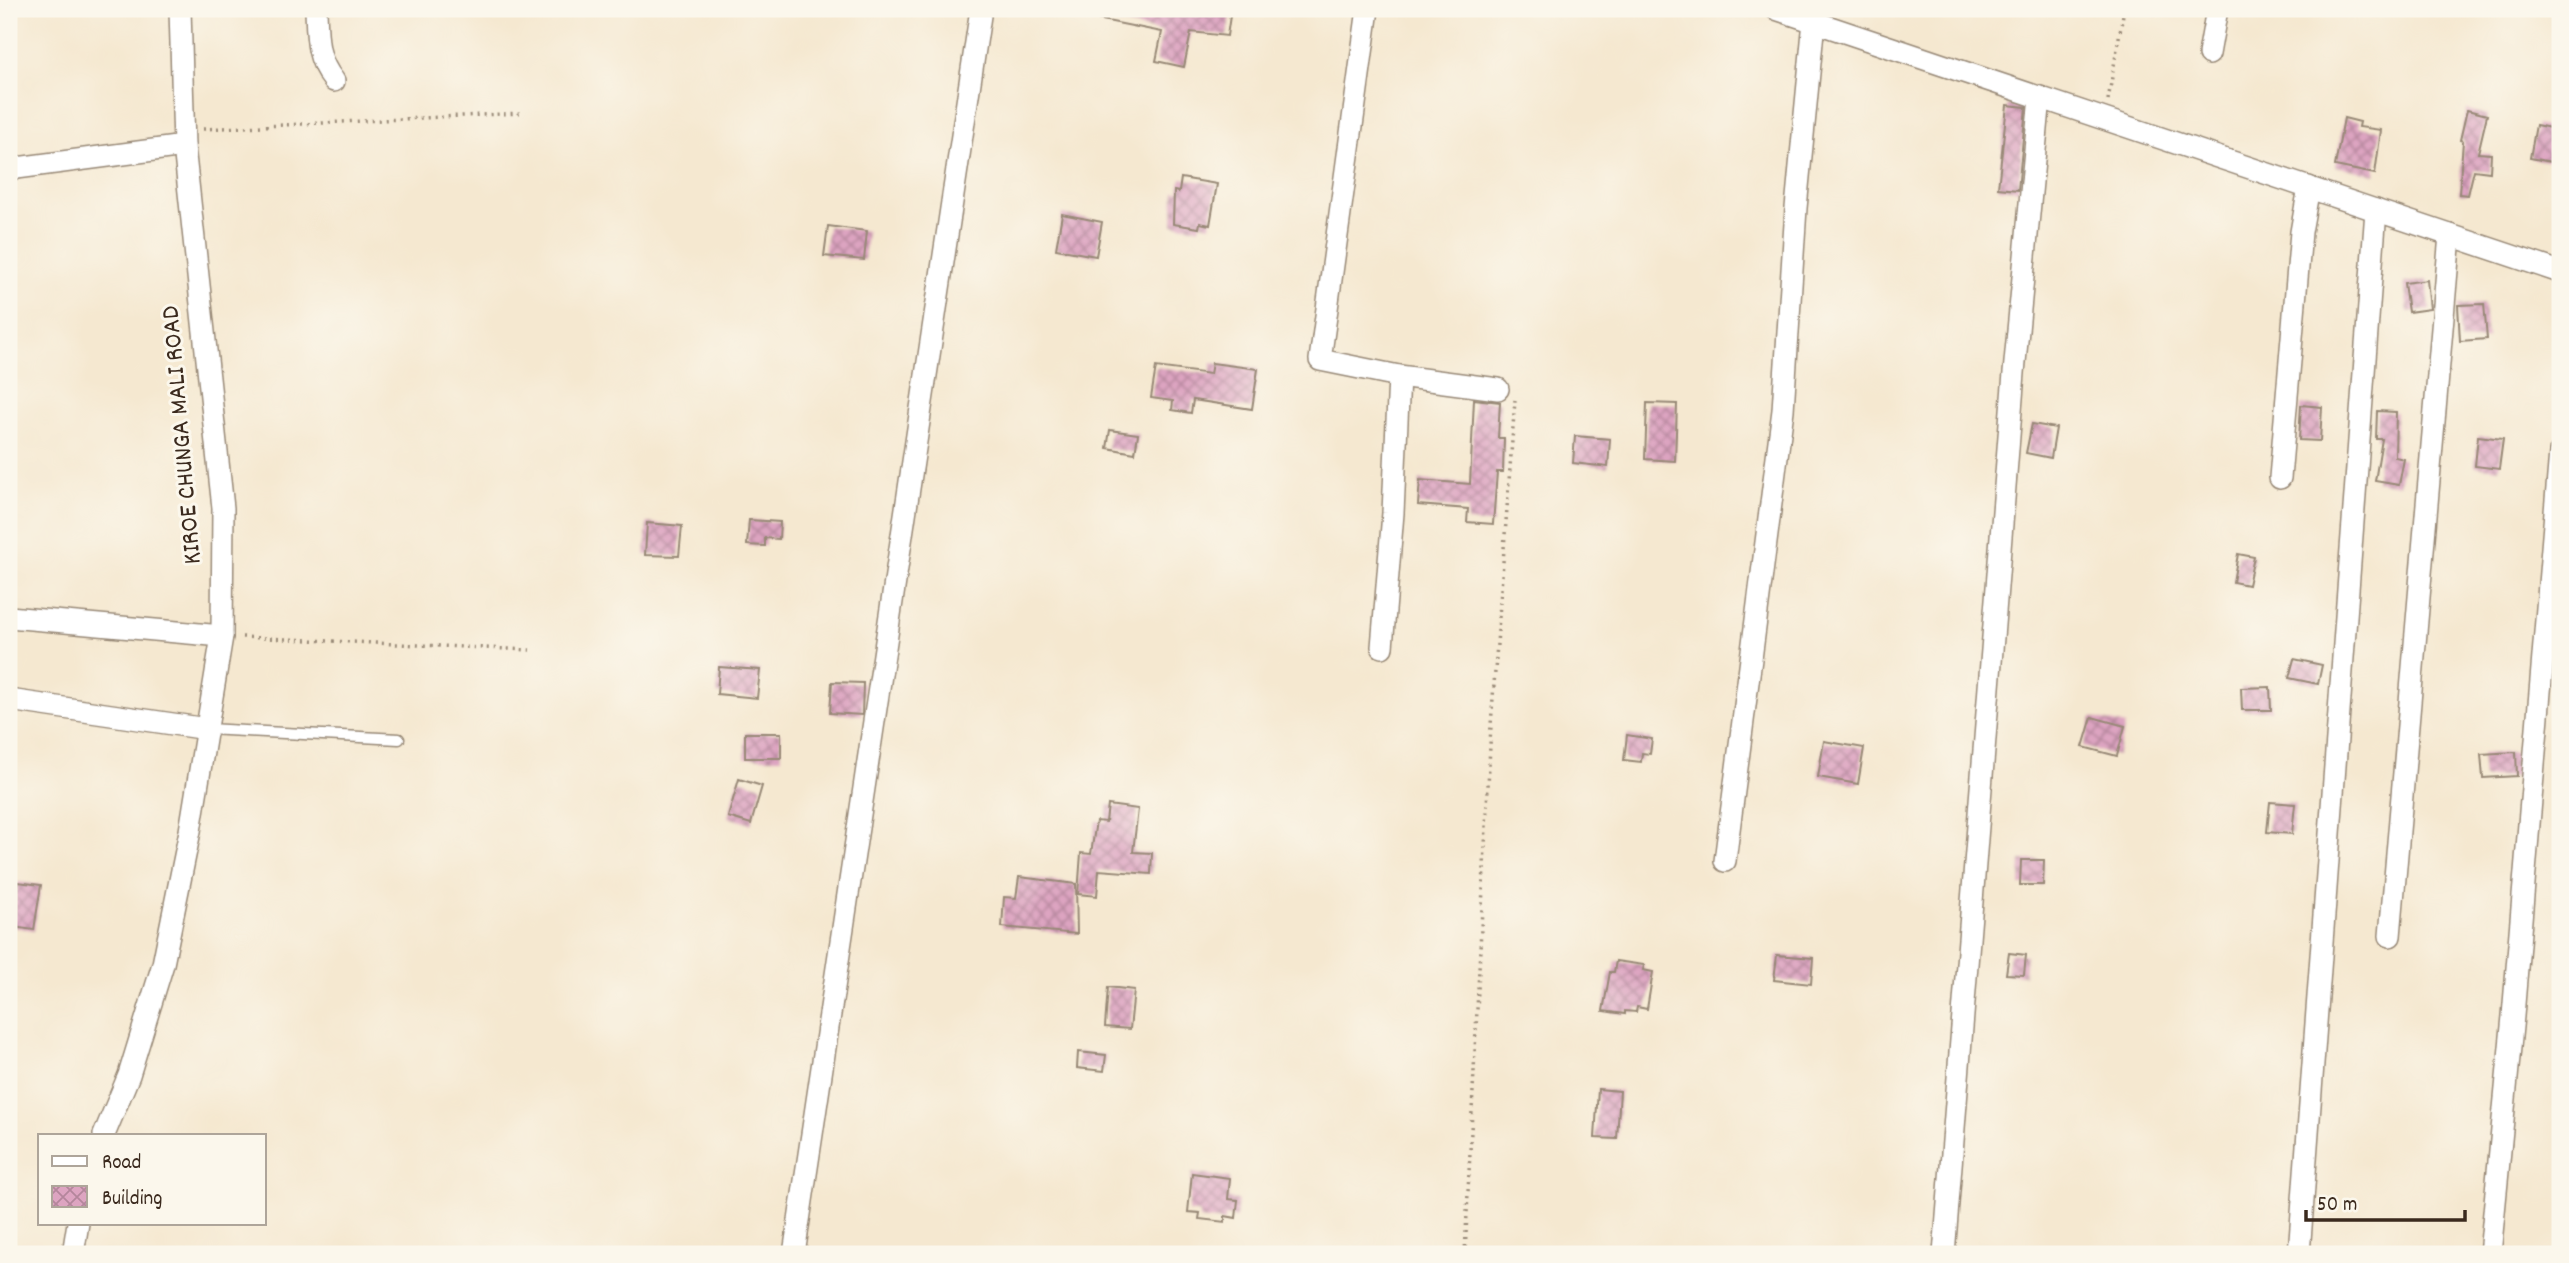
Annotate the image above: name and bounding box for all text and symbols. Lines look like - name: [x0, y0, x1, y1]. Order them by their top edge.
- street label: KIROE CHUNGA MALI ROAD: [153, 304, 213, 566]
- legend: [38, 1134, 266, 1224]
- text: Road: [102, 1149, 141, 1179]
- scale bar: [2306, 1179, 2466, 1223]
- text: Building: [102, 1185, 162, 1215]
- text: 50 m: [2317, 1191, 2357, 1221]

